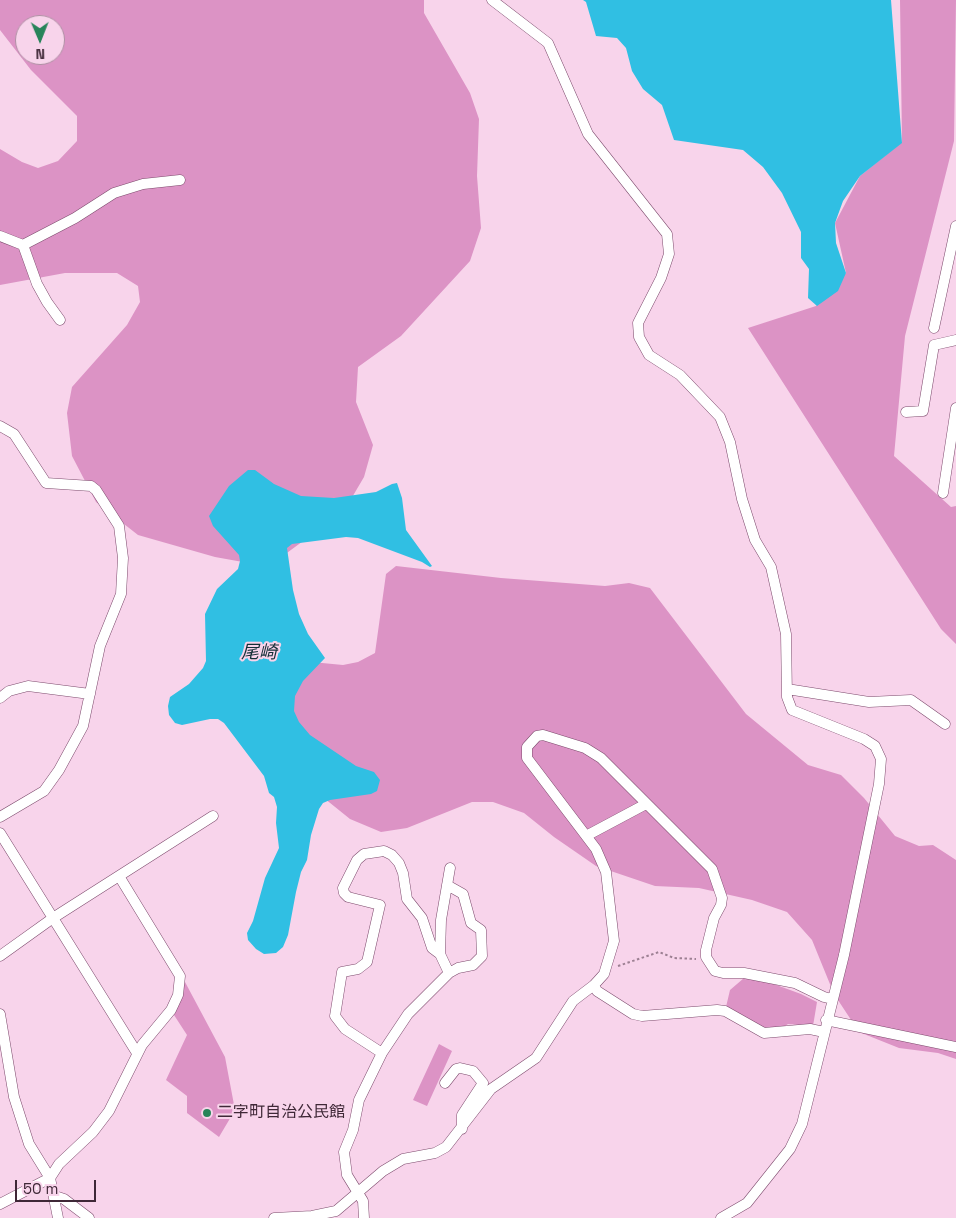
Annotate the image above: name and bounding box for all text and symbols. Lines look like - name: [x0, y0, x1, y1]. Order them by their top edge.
- north arrow: [15, 15, 65, 65]
- text: N: [35, 45, 45, 63]
- water label: 尾崎: [241, 642, 277, 664]
- place label: 二字町自治公民館: [217, 1103, 345, 1123]
- marker: 二字町自治公民館: [201, 1107, 213, 1119]
- scale bar: [18, 1170, 99, 1202]
- text: 50 m: [23, 1179, 58, 1198]

